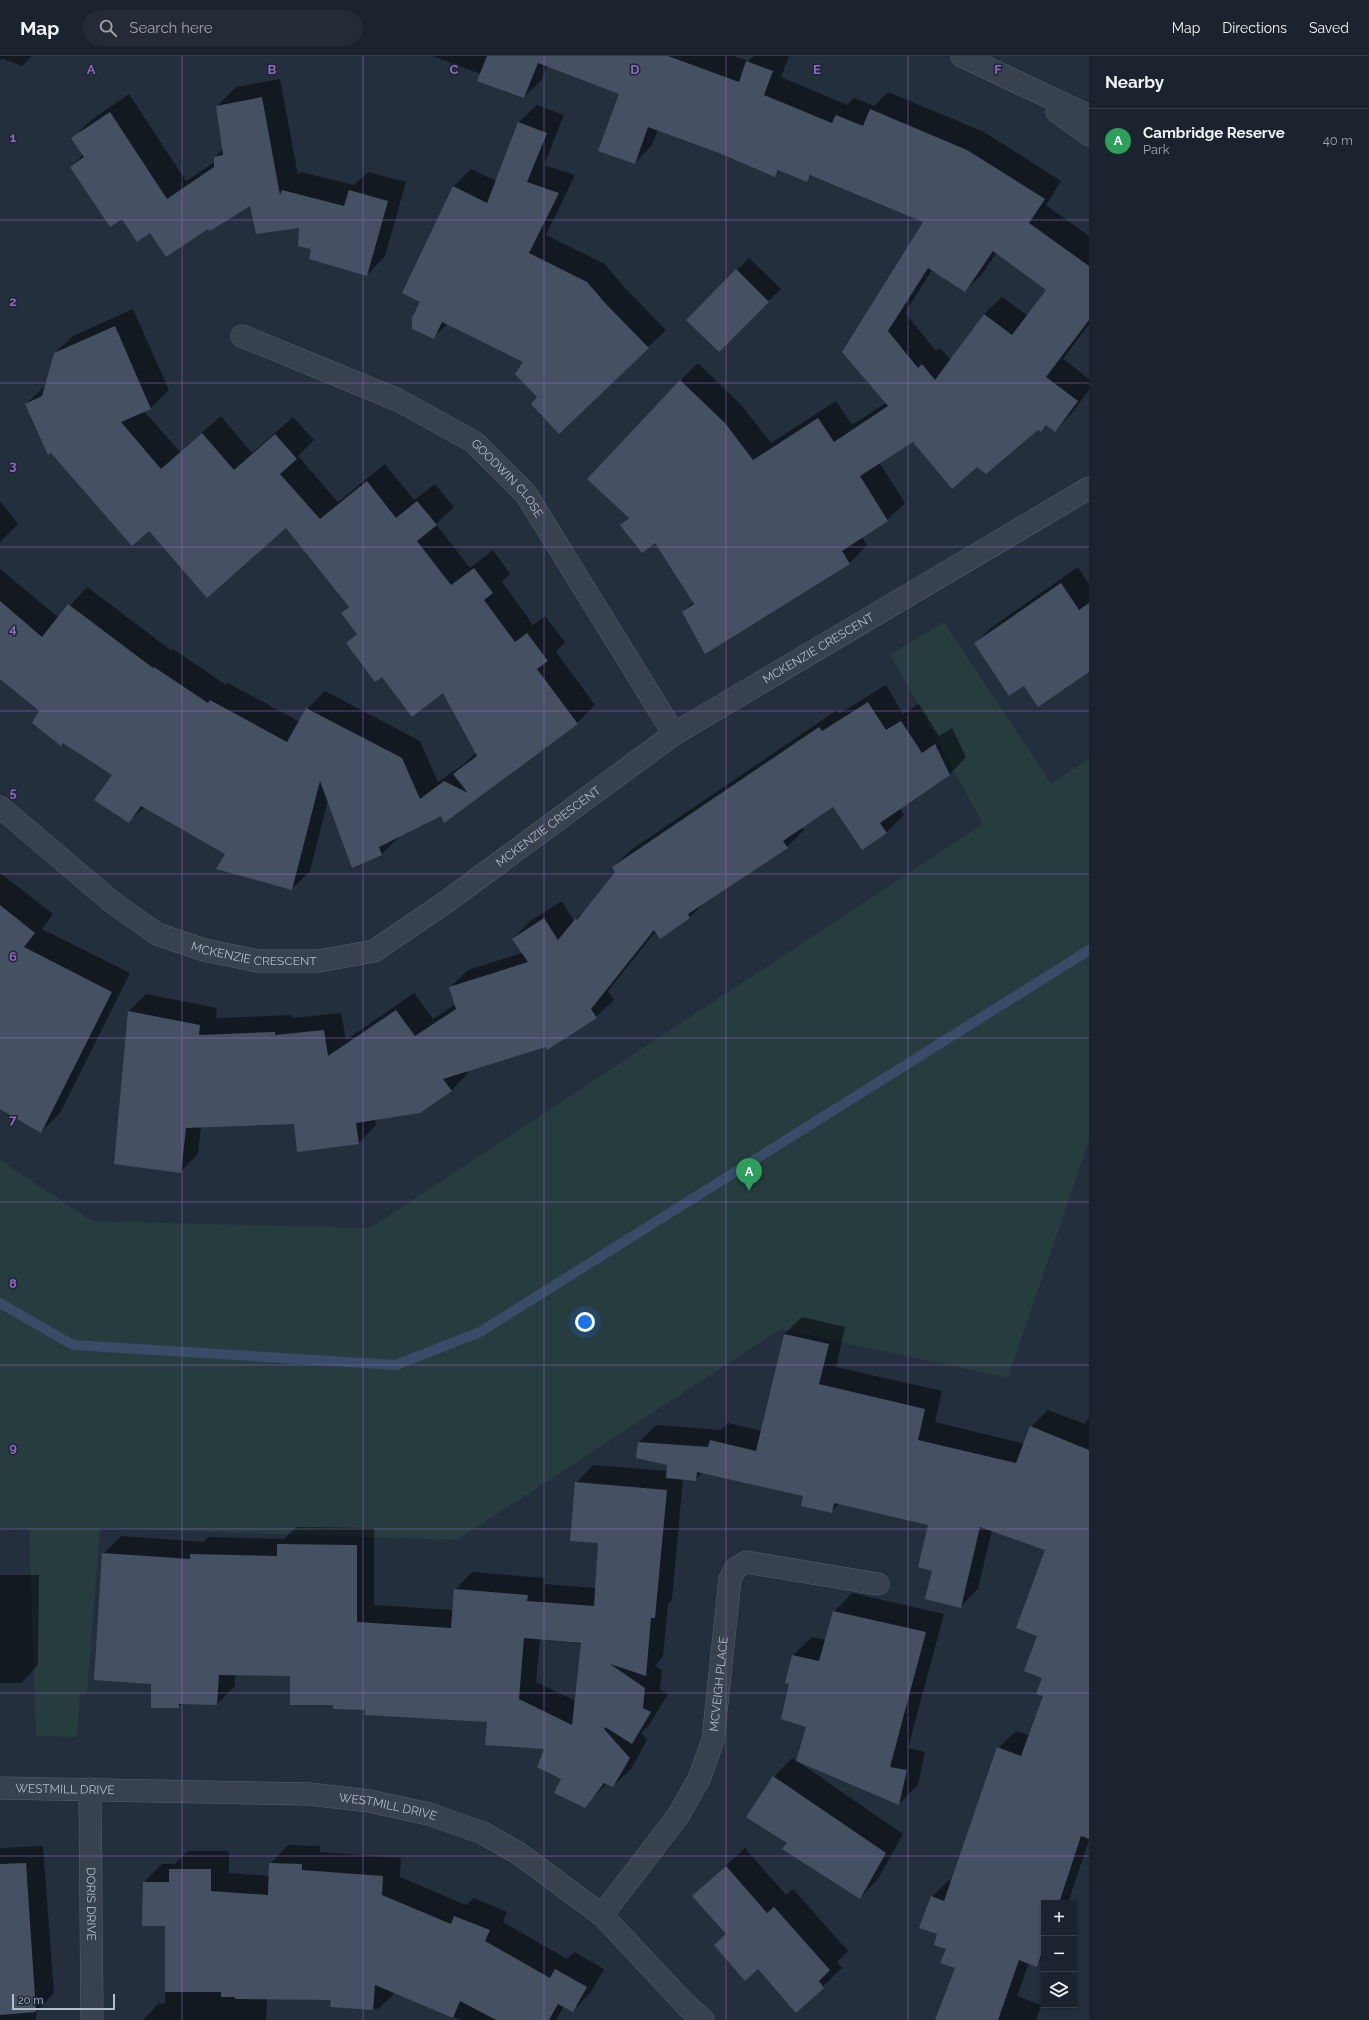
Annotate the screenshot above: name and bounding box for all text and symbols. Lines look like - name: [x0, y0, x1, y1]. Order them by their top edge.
- search box: [83, 10, 363, 46]
- text: Map: [20, 17, 59, 39]
- icon: search: [97, 17, 119, 39]
- text: Search here: [129, 19, 213, 37]
- text: Map: [1172, 20, 1200, 36]
- text: Directions: [1222, 20, 1287, 36]
- text: Saved: [1309, 20, 1349, 36]
- text: A: [87, 62, 96, 77]
- text: B: [268, 62, 277, 77]
- text: C: [450, 62, 459, 77]
- text: D: [630, 62, 640, 77]
- text: E: [813, 62, 821, 77]
- text: F: [994, 62, 1002, 77]
- text: Nearby: [1105, 72, 1164, 92]
- text: Cambridge Reserve: [1143, 124, 1285, 142]
- text: 1: [10, 130, 17, 145]
- text: A: [1114, 133, 1122, 148]
- text: 40 m: [1323, 133, 1353, 148]
- text: Park: [1143, 142, 1170, 157]
- text: 2: [9, 294, 17, 309]
- street label: GOODWIN CLOSE: [468, 436, 546, 520]
- text: 3: [9, 458, 17, 473]
- street label: MCKENZIE CRESCENT: [760, 610, 877, 687]
- text: 4: [9, 621, 17, 636]
- street label: MCKENZIE CRESCENT: [493, 783, 604, 870]
- text: 5: [9, 785, 17, 800]
- street label: MCKENZIE CRESCENT: [189, 939, 317, 969]
- text: 6: [9, 949, 17, 964]
- text: 7: [9, 1112, 17, 1127]
- pin: A: [736, 1158, 762, 1191]
- text: 8: [9, 1276, 17, 1291]
- your location: [575, 1312, 595, 1332]
- text: 9: [9, 1440, 17, 1455]
- street label: MCVEIGH PLACE: [707, 1636, 731, 1732]
- street label: WESTMILL DRIVE: [15, 1781, 115, 1797]
- street label: WESTMILL DRIVE: [338, 1791, 439, 1823]
- street label: DORIS DRIVE: [84, 1867, 98, 1941]
- map controls: [1041, 1900, 1077, 2008]
- button: +: [1041, 1900, 1077, 1936]
- button: −: [1041, 1936, 1077, 1972]
- button: layers: [1041, 1972, 1077, 2008]
- scale bar: [12, 1992, 115, 2011]
- text: 20 m: [18, 1994, 43, 2007]

